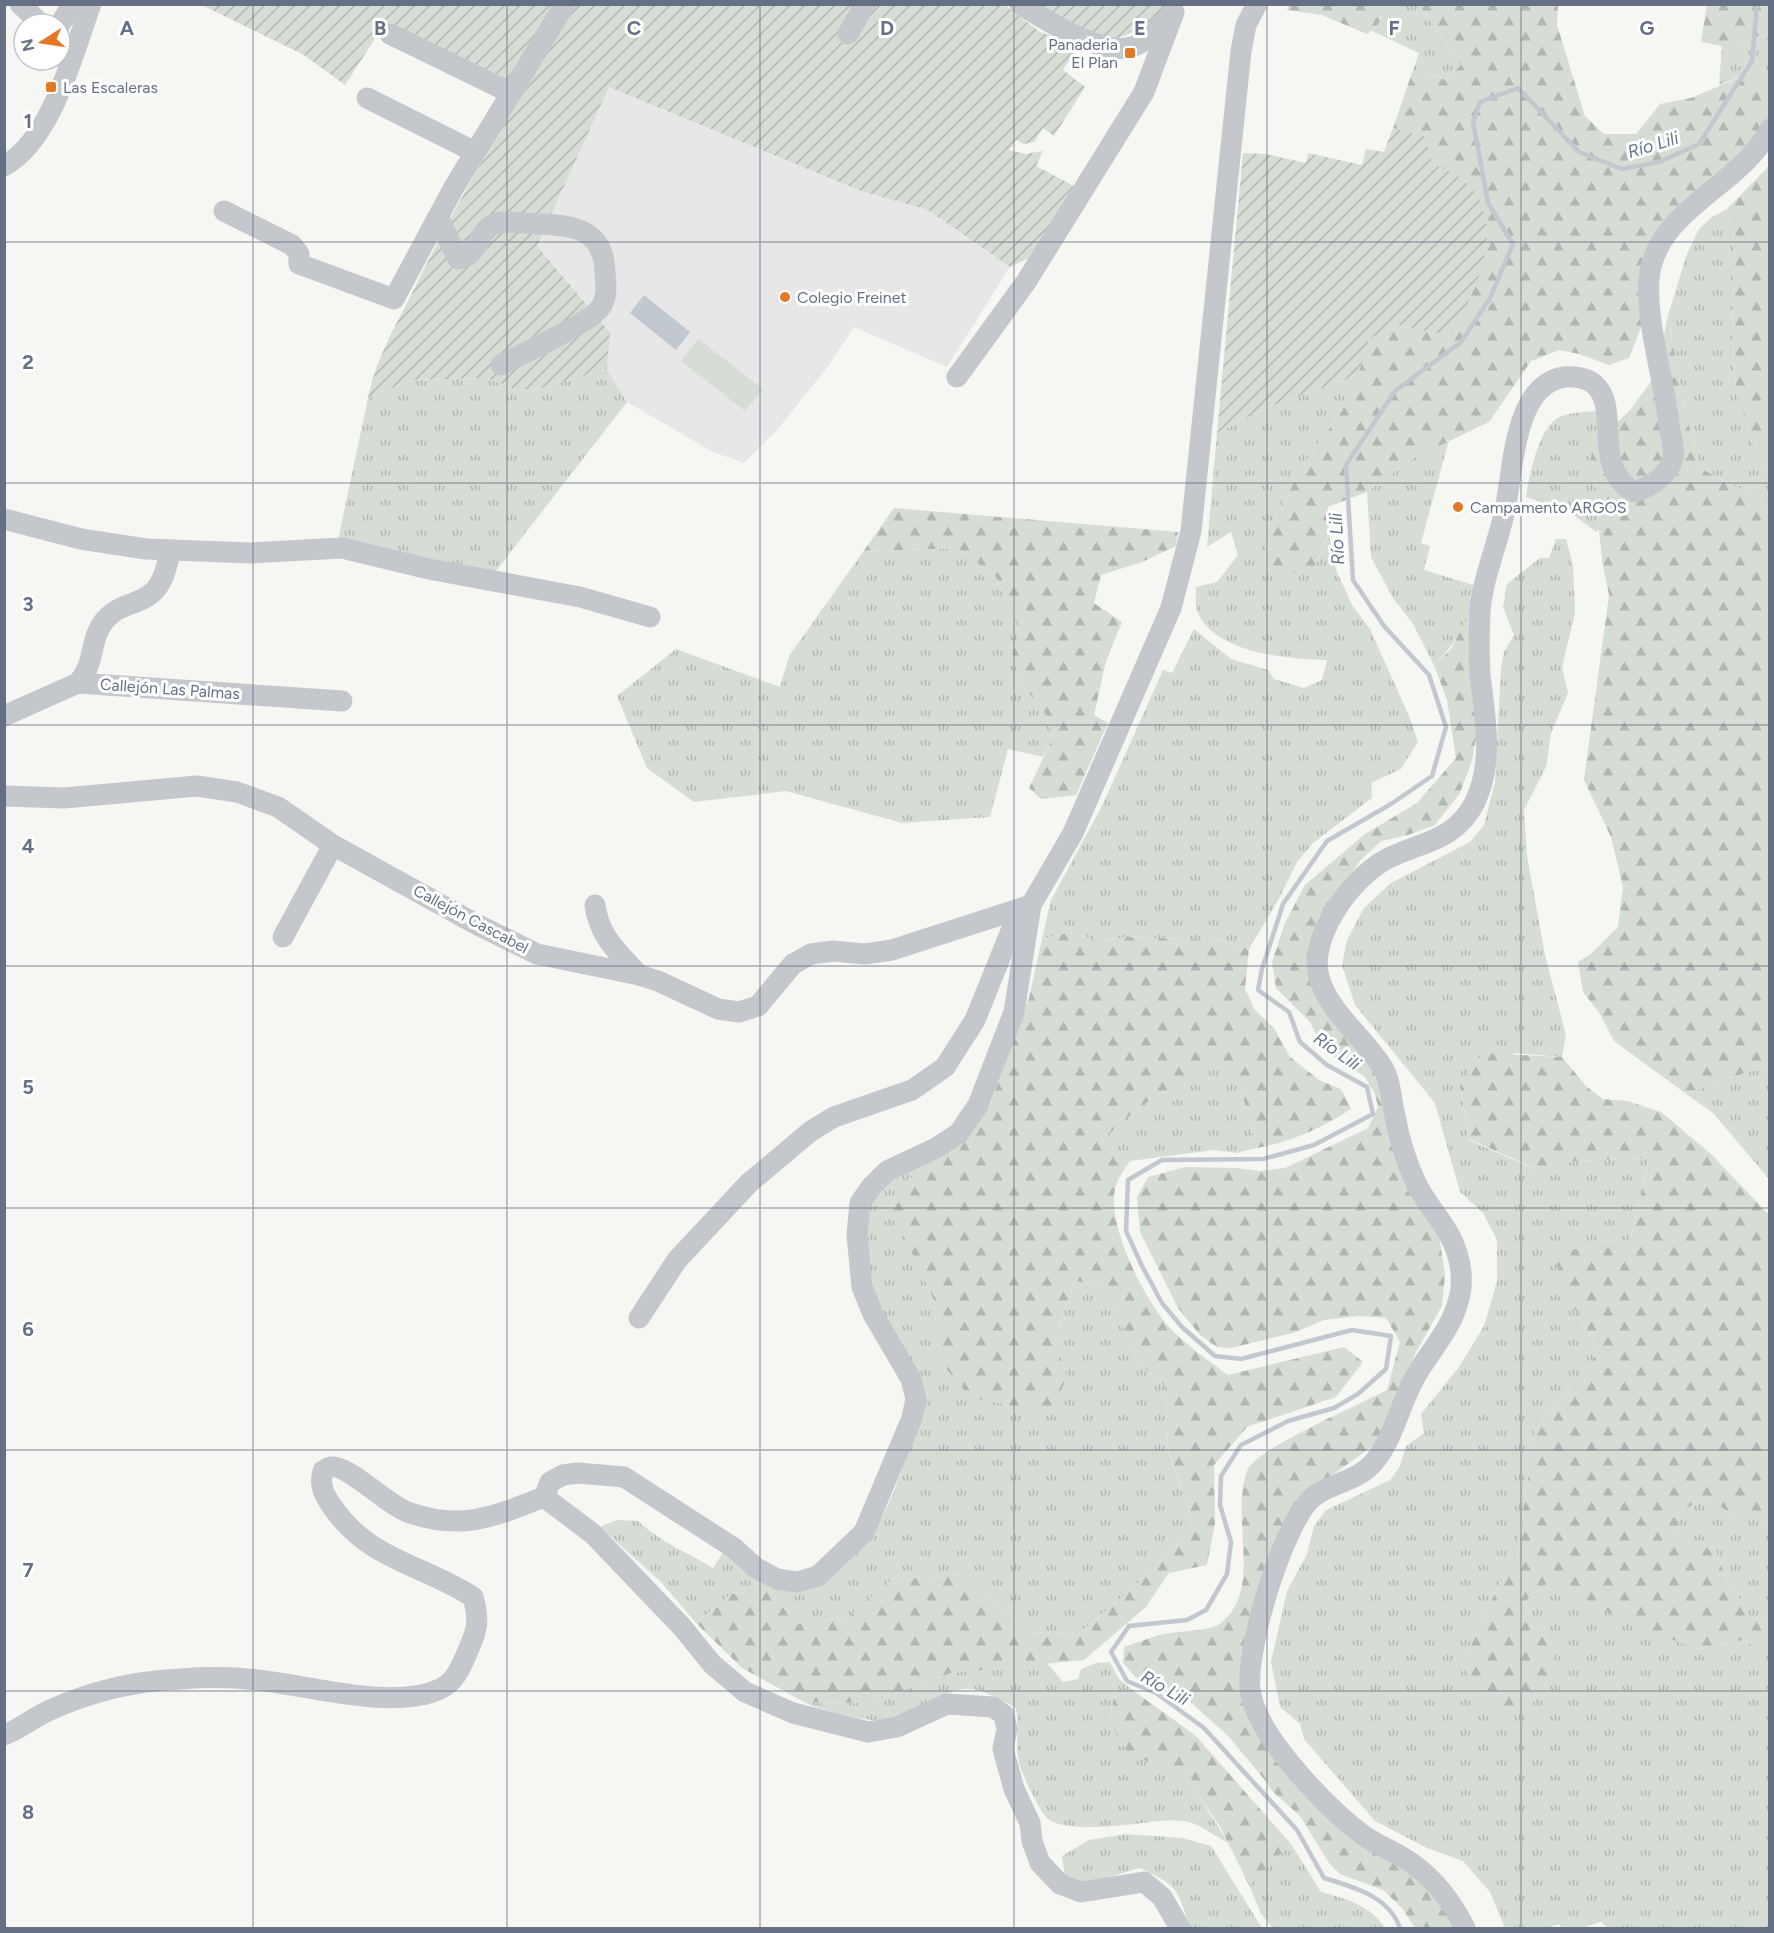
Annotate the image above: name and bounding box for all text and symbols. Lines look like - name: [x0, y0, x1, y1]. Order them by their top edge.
- north arrow: [12, 12, 72, 72]
- text: A: [120, 16, 135, 40]
- text: B: [374, 16, 386, 40]
- text: C: [627, 16, 641, 40]
- text: D: [880, 16, 894, 40]
- text: E: [1134, 16, 1146, 40]
- text: F: [1388, 16, 1400, 40]
- text: G: [1640, 16, 1655, 40]
- place label: Panaderia El Plan: [1048, 35, 1118, 72]
- text: N: [17, 37, 38, 53]
- marker: Panaderia El Plan: [1123, 46, 1137, 60]
- place label: Las Escaleras: [63, 78, 158, 97]
- marker: Las Escaleras: [44, 80, 58, 94]
- text: 1: [24, 109, 32, 133]
- water label: Río Lili: [1625, 127, 1682, 163]
- place label: Colegio Freinet: [797, 288, 907, 307]
- marker: Colegio Freinet: [778, 290, 792, 304]
- text: 2: [22, 350, 34, 374]
- place label: Campamento ARGOS: [1470, 498, 1627, 517]
- marker: Campamento ARGOS: [1451, 500, 1465, 514]
- water label: Río Lili: [1325, 512, 1349, 566]
- text: 3: [22, 592, 34, 616]
- street label: Callejón Las Palmas: [100, 675, 240, 703]
- text: 4: [22, 834, 35, 858]
- street label: Callejón Cascabel: [410, 881, 532, 957]
- water label: Río Lili: [1309, 1027, 1365, 1075]
- text: 5: [22, 1075, 34, 1099]
- text: 6: [22, 1317, 34, 1341]
- text: 7: [22, 1558, 34, 1582]
- water label: Río Lili: [1137, 1665, 1194, 1711]
- text: 8: [22, 1800, 34, 1824]

